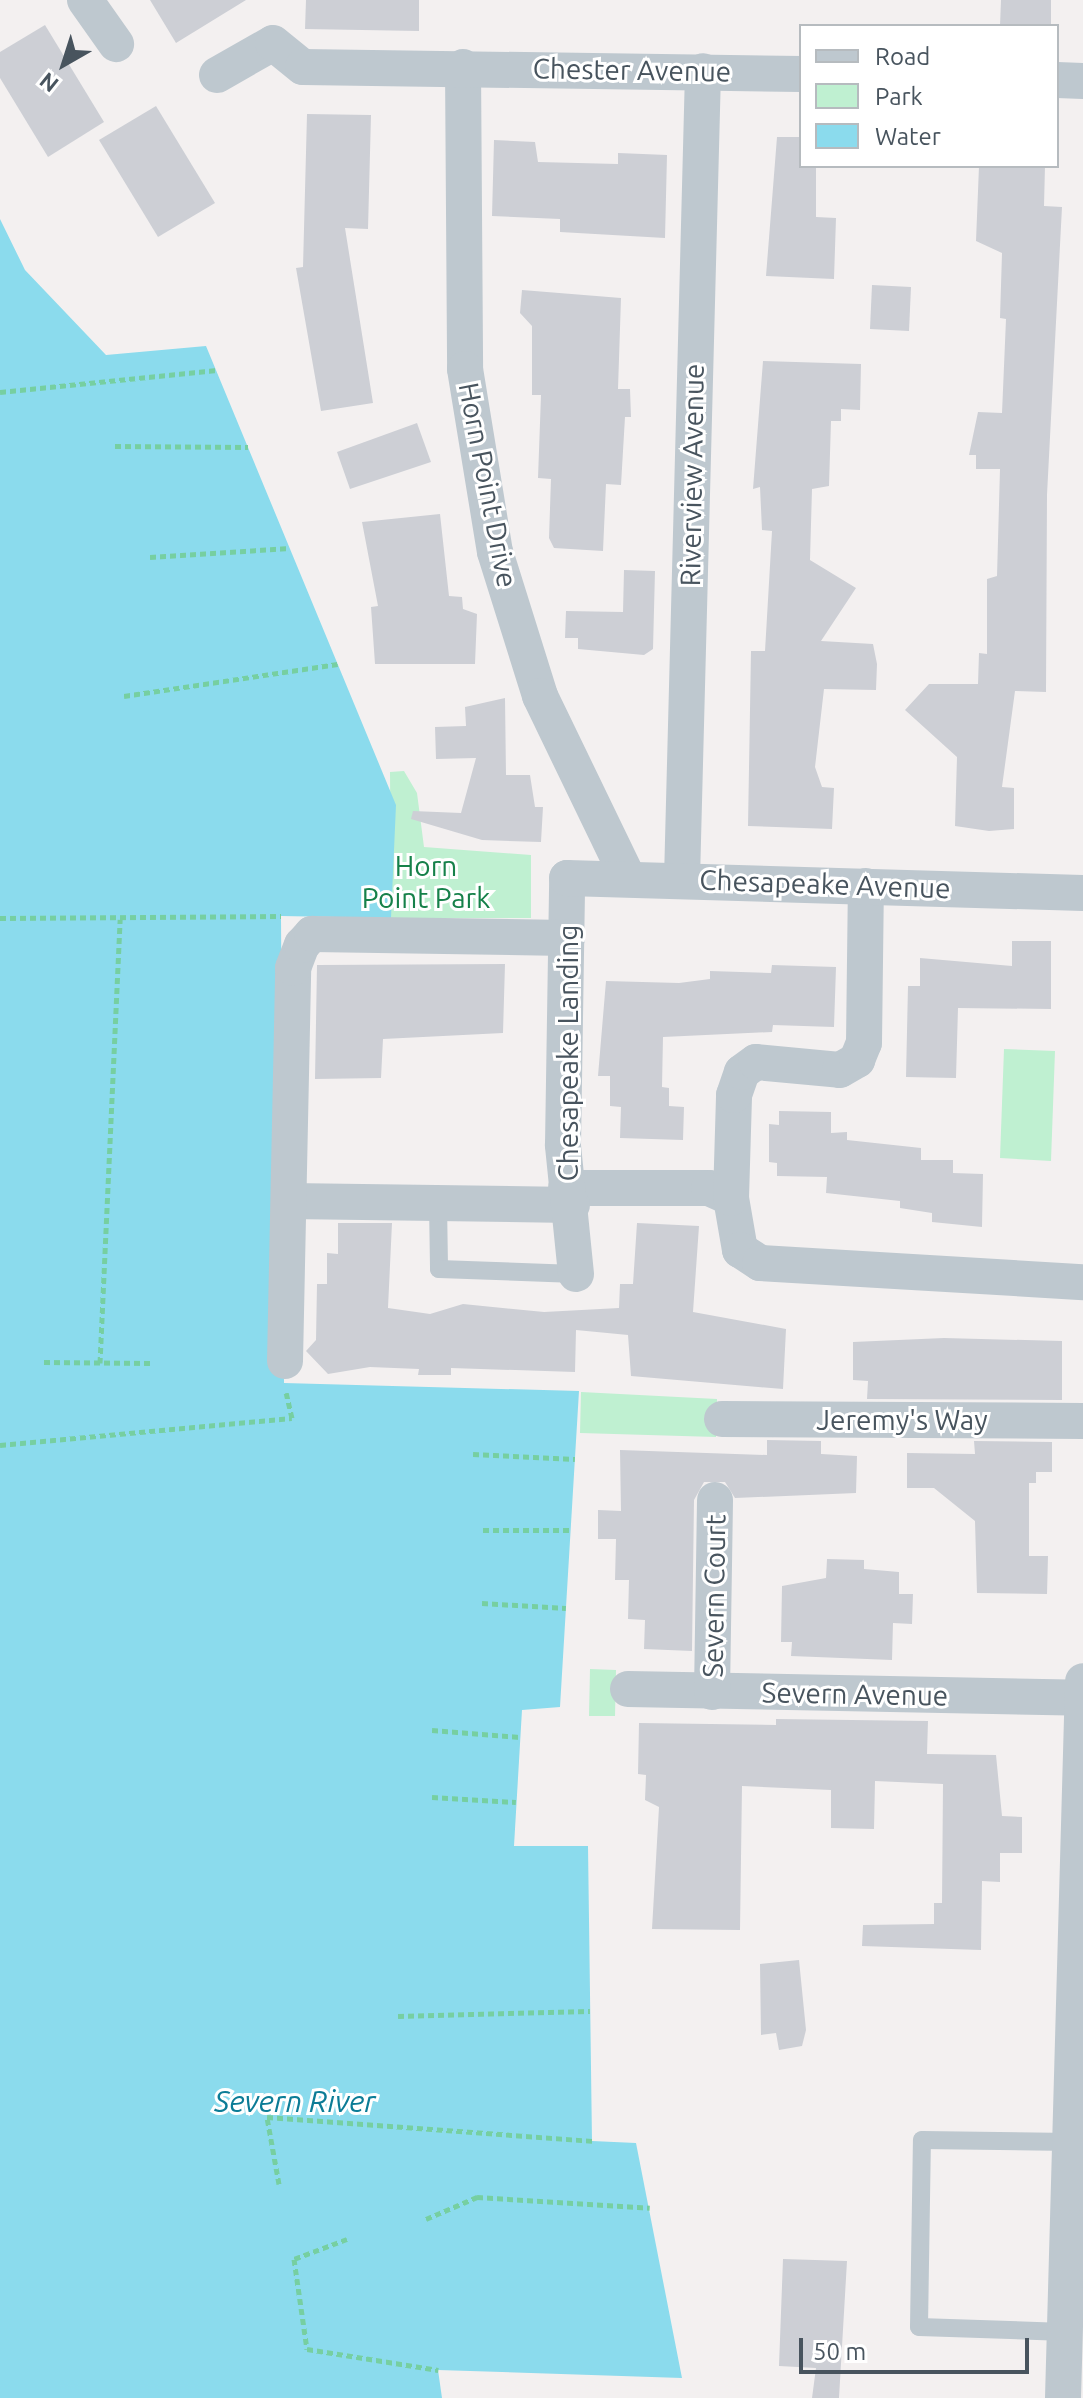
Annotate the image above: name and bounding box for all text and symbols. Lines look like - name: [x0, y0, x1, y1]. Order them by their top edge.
- north arrow: [24, 24, 104, 104]
- legend: [799, 24, 1059, 168]
- text: Road: [875, 43, 930, 70]
- street label: Chester Avenue: [532, 51, 732, 89]
- text: N: [34, 68, 63, 98]
- text: Park: [875, 83, 923, 110]
- text: Water: [875, 123, 941, 150]
- street label: Riverview Avenue: [673, 363, 711, 587]
- street label: Horn Point Drive: [452, 380, 524, 590]
- park label: Horn Point Park: [362, 849, 490, 915]
- street label: Chesapeake Avenue: [699, 863, 951, 905]
- street label: Chesapeake Landing: [551, 925, 585, 1181]
- street label: Jeremy's Way: [816, 1403, 988, 1437]
- street label: Severn Court: [696, 1514, 732, 1678]
- street label: Severn Avenue: [761, 1676, 949, 1712]
- water label: Severn River: [214, 2083, 376, 2119]
- scale bar: [803, 2322, 1033, 2372]
- text: 50 m: [813, 2338, 866, 2365]

